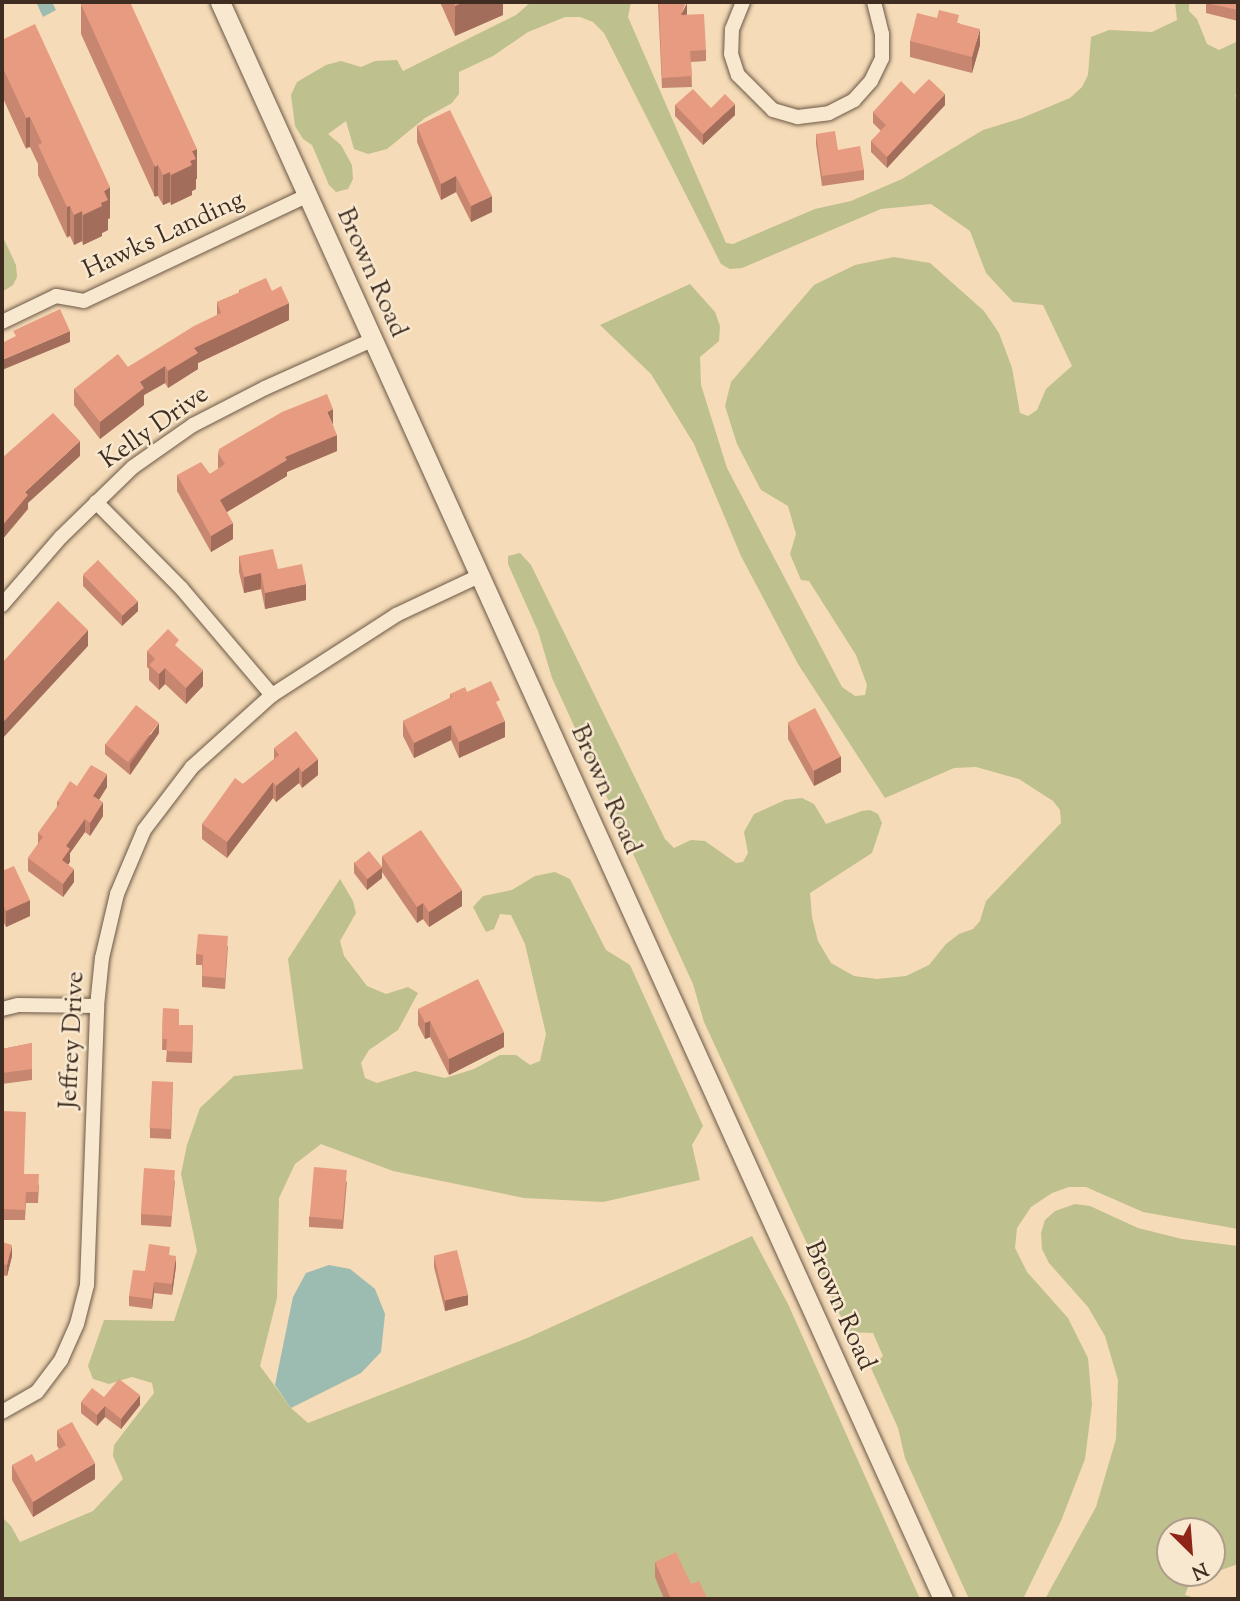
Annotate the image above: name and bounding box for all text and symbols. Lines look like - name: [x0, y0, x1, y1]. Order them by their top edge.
- street label: Hawks Landing: [79, 185, 249, 287]
- street label: Brown Road: [329, 203, 413, 343]
- street label: Kelly Drive: [95, 379, 215, 477]
- street label: Brown Road: [563, 720, 647, 860]
- street label: Jeffrey Drive: [54, 970, 92, 1110]
- street label: Brown Road: [797, 1236, 881, 1376]
- north arrow: [1156, 1517, 1226, 1587]
- text: N: [1187, 1554, 1212, 1585]

